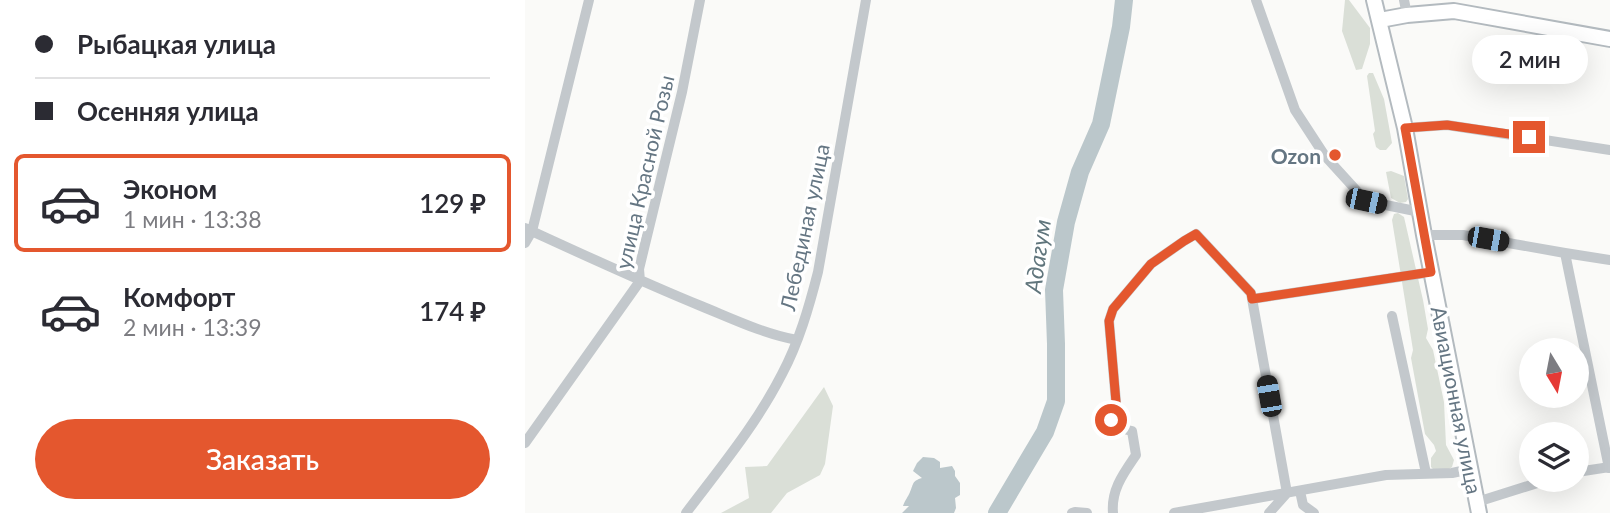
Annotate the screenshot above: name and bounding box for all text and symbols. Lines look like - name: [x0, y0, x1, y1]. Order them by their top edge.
- text: Рыбацкая улица: [77, 28, 276, 60]
- callout: 2 мин: [1471, 36, 1587, 85]
- text: 2 мин: [1499, 45, 1561, 73]
- street label: улица Красной Розы: [610, 73, 678, 271]
- text: Осенняя улица: [77, 95, 259, 127]
- route end: [1513, 121, 1545, 153]
- street label: Лебединая улица: [774, 141, 834, 314]
- place label: Ozon: [1271, 143, 1321, 168]
- marker: Ozon: [1327, 147, 1343, 163]
- icon: car: [39, 172, 102, 235]
- text: Эконом: [123, 173, 217, 205]
- car: [1344, 186, 1389, 216]
- text: 129 ₽: [419, 187, 486, 219]
- text: 1 мин · 13:38: [123, 205, 262, 233]
- water label: Адагум: [1018, 217, 1056, 296]
- car: [1466, 225, 1511, 253]
- icon: car: [39, 280, 102, 343]
- text: Комфорт: [123, 281, 235, 313]
- text: 174 ₽: [419, 295, 486, 327]
- street label: Авиационная улица: [1427, 304, 1487, 496]
- text: 2 мин · 13:39: [123, 313, 262, 341]
- north arrow: [1519, 338, 1589, 408]
- map controls: [1519, 338, 1589, 492]
- car: [1256, 373, 1283, 419]
- route start: [1095, 404, 1127, 436]
- button: Заказать: [35, 419, 490, 499]
- button: layers: [1519, 422, 1589, 492]

